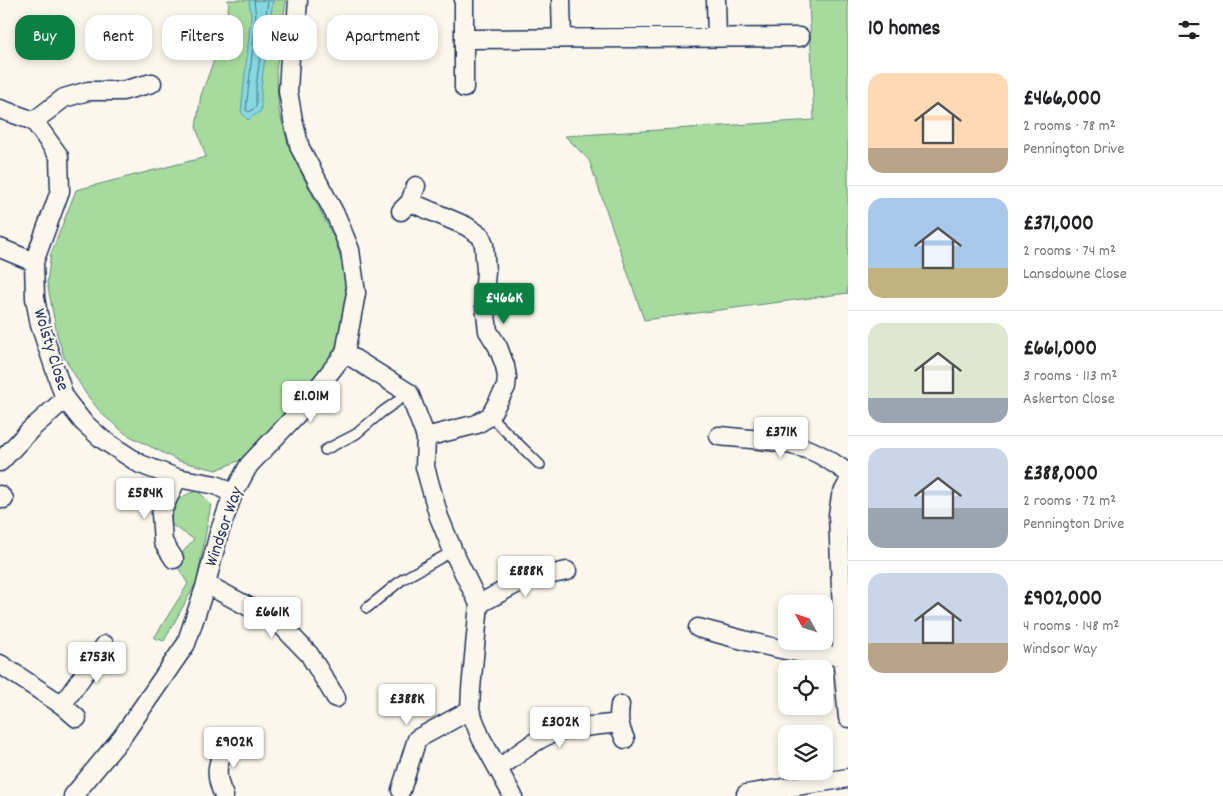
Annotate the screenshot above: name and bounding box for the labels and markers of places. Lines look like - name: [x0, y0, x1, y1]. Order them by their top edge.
- pin: £466K: [469, 282, 539, 325]
- pin: £1.01M: [270, 380, 352, 423]
- pin: £371K: [746, 416, 816, 459]
- pin: £584K: [110, 478, 180, 520]
- pin: £888K: [491, 556, 561, 598]
- pin: £661K: [237, 596, 307, 639]
- pin: £753K: [62, 642, 132, 684]
- pin: £388K: [372, 684, 442, 726]
- pin: £302K: [525, 706, 595, 749]
- pin: £902K: [199, 726, 269, 769]

